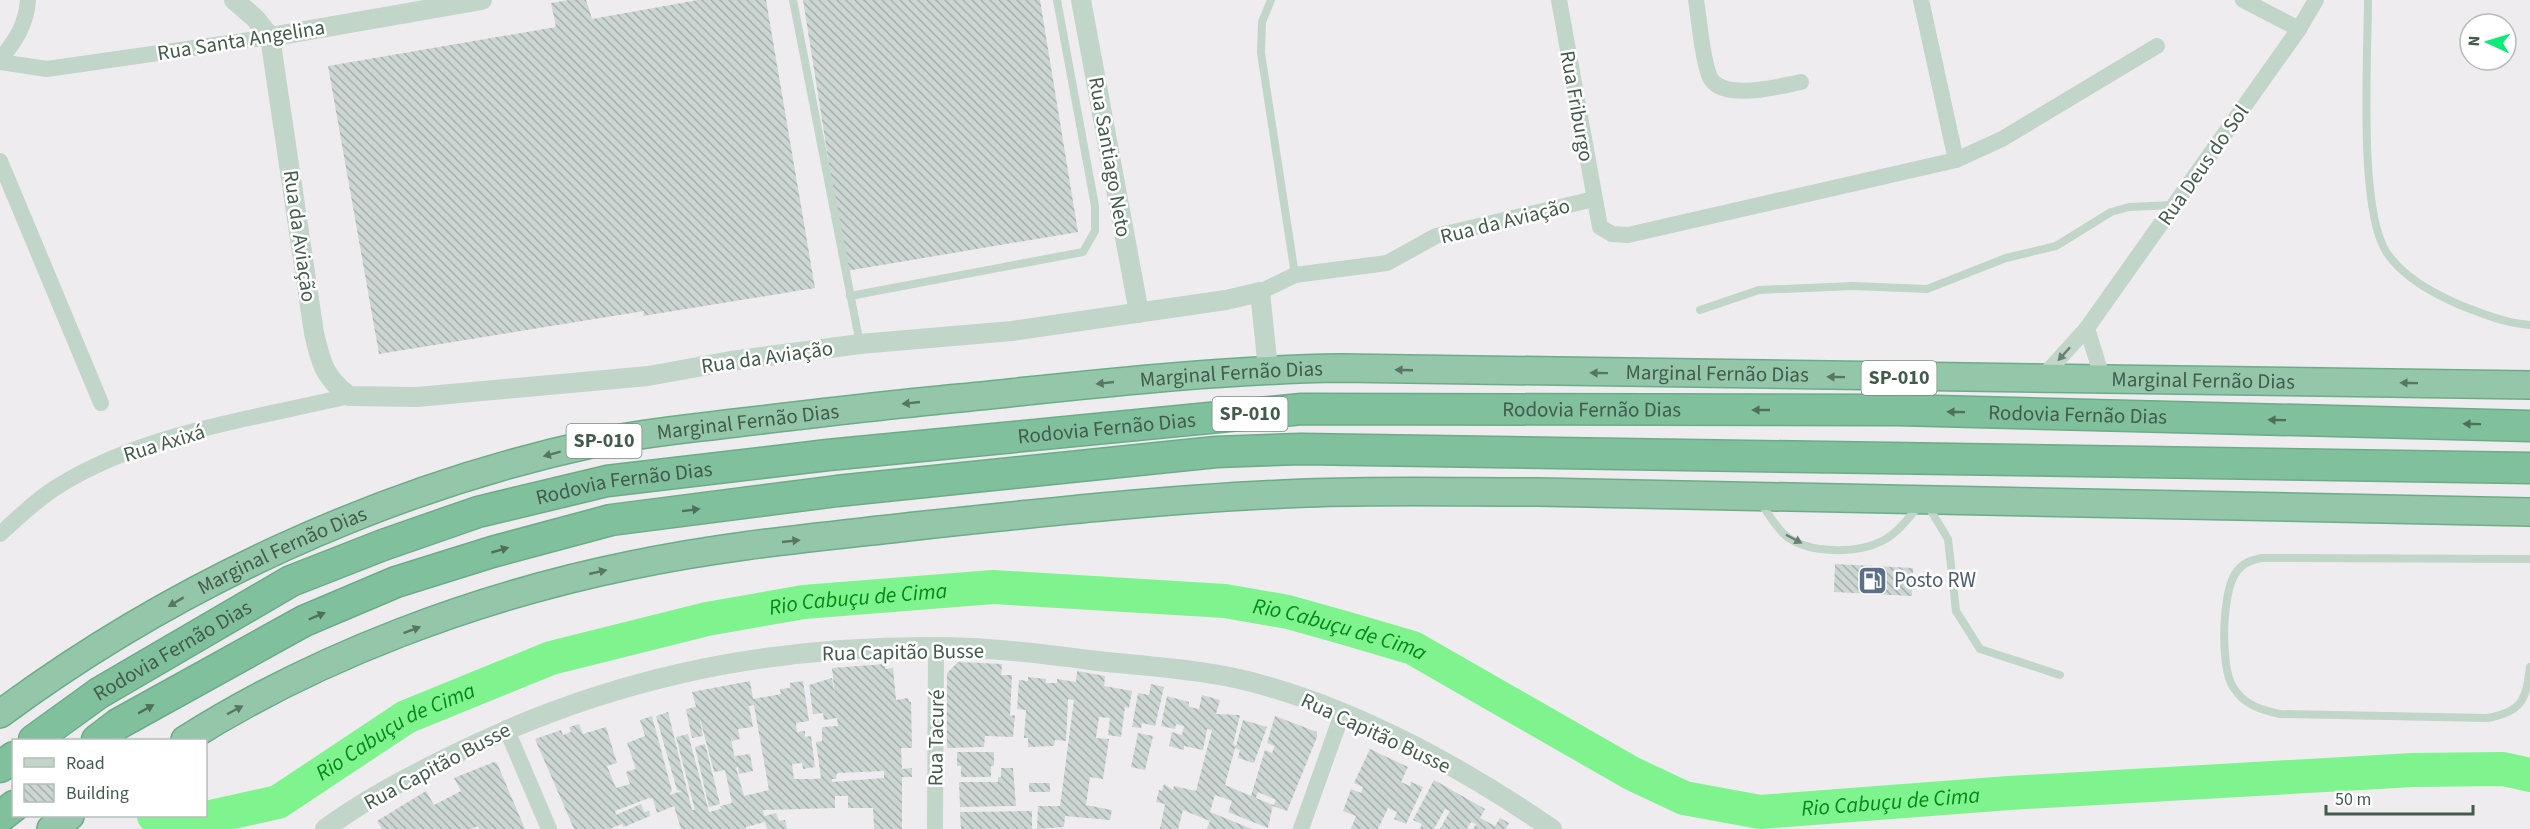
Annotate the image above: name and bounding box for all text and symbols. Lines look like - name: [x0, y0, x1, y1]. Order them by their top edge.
- street label: Rua Santa Angelina: [155, 12, 327, 68]
- north arrow: [2458, 12, 2518, 72]
- text: N: [2463, 35, 2485, 47]
- street label: Rua Friburgo: [1552, 48, 1602, 164]
- street label: Rua Santiago Neto: [1081, 75, 1139, 239]
- street label: Rua Deus do Sol: [2150, 99, 2256, 231]
- street label: Rua da Aviação: [276, 168, 324, 304]
- street label: Rua da Aviação: [1437, 190, 1573, 252]
- street label: Rua da Aviação: [699, 333, 835, 381]
- one-way arrow: [2058, 346, 2071, 361]
- street label: Marginal Fernão Dias: [1139, 353, 1324, 395]
- street label: Marginal Fernão Dias: [1625, 357, 1809, 390]
- road number: SP-010: [1862, 361, 1936, 395]
- street label: Marginal Fernão Dias: [2111, 364, 2295, 397]
- one-way arrow: [1394, 365, 1413, 374]
- one-way arrow: [1589, 368, 1608, 378]
- one-way arrow: [1826, 372, 1845, 381]
- one-way arrow: [1095, 378, 1114, 388]
- one-way arrow: [2399, 379, 2418, 388]
- street label: Rodovia Fernão Dias: [1502, 394, 1681, 425]
- street label: Marginal Fernão Dias: [655, 396, 841, 447]
- road number: SP-010: [1212, 397, 1288, 431]
- street label: Rodovia Fernão Dias: [1988, 397, 2168, 432]
- one-way arrow: [901, 398, 920, 408]
- street label: Rodovia Fernão Dias: [1016, 404, 1197, 452]
- one-way arrow: [1751, 405, 1770, 415]
- one-way arrow: [1946, 407, 1965, 417]
- one-way arrow: [2267, 415, 2286, 424]
- street label: Rua Axixá: [120, 416, 208, 470]
- one-way arrow: [2462, 420, 2481, 429]
- road number: SP-010: [566, 424, 642, 458]
- one-way arrow: [543, 450, 561, 460]
- street label: Rodovia Fernão Dias: [533, 454, 714, 513]
- street label: Marginal Fernão Dias: [192, 498, 371, 602]
- one-way arrow: [681, 505, 700, 514]
- one-way arrow: [1785, 534, 1803, 544]
- one-way arrow: [781, 536, 800, 545]
- one-way arrow: [491, 544, 509, 554]
- fuel station icon: Posto RW: [1857, 564, 1889, 596]
- place label: Posto RW: [1894, 565, 1977, 595]
- one-way arrow: [589, 567, 607, 577]
- water label: Rio Cabuçu de Cima: [766, 575, 949, 624]
- water label: Rio Cabuçu de Cima: [1250, 590, 1433, 669]
- street label: Rodovia Fernão Dias: [87, 592, 257, 708]
- one-way arrow: [168, 596, 184, 607]
- one-way arrow: [308, 611, 326, 620]
- one-way arrow: [403, 625, 421, 634]
- street label: Rua Capitão Busse: [822, 636, 984, 668]
- water label: Rio Cabuçu de Cima: [309, 674, 480, 789]
- street label: Rua Capitão Busse: [1296, 685, 1456, 781]
- street label: Rua Tacuré: [920, 689, 952, 787]
- one-way arrow: [137, 704, 154, 714]
- one-way arrow: [226, 705, 243, 715]
- street label: Rua Capitão Busse: [358, 715, 516, 817]
- legend: [12, 739, 207, 817]
- text: Road: [66, 751, 105, 776]
- scale bar: [2326, 778, 2473, 816]
- water label: Rio Cabuçu de Cima: [1800, 779, 1981, 825]
- text: Building: [66, 781, 129, 806]
- text: 50 m: [2335, 787, 2371, 812]

